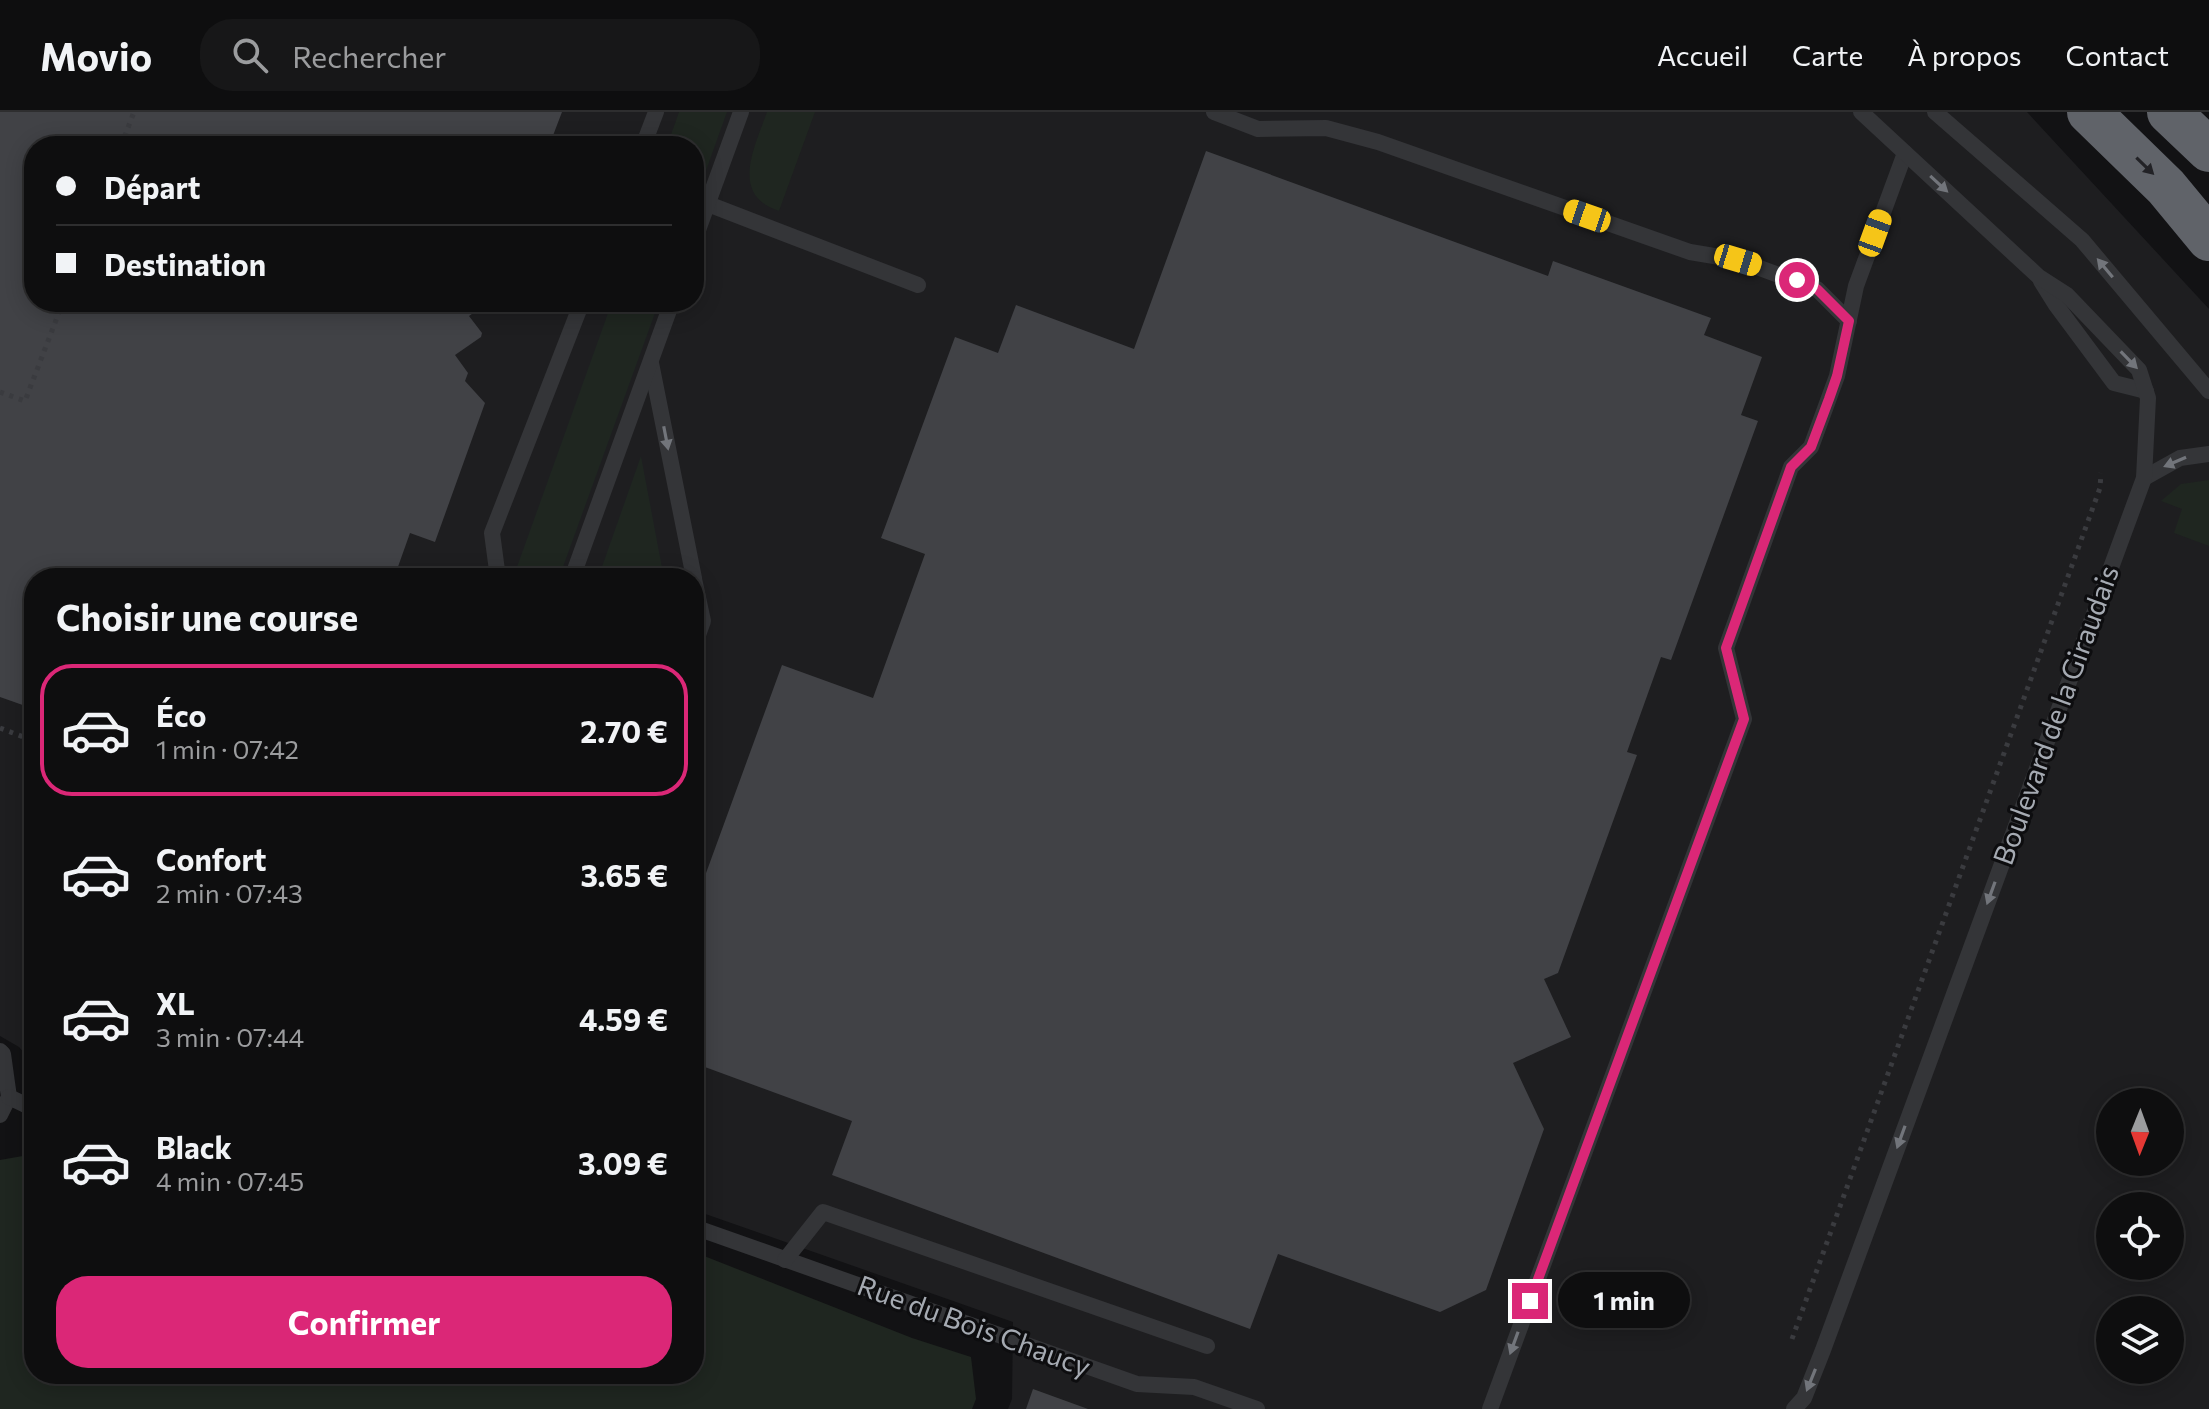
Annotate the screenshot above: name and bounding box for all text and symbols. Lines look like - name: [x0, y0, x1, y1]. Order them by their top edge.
- search box: [200, 19, 760, 91]
- text: Movio: [40, 32, 152, 79]
- icon: search: [228, 33, 272, 77]
- text: Rechercher: [292, 37, 446, 74]
- text: Accueil: [1657, 38, 1748, 72]
- text: Carte: [1792, 38, 1863, 72]
- text: À propos: [1907, 38, 2022, 72]
- text: Contact: [2066, 38, 2169, 72]
- one-way arrow: [2135, 156, 2154, 175]
- text: Départ: [104, 168, 200, 205]
- one-way arrow: [1929, 175, 1948, 193]
- car: [1560, 197, 1614, 235]
- car: [1856, 206, 1894, 260]
- car: [1712, 242, 1764, 278]
- text: Destination: [104, 245, 266, 282]
- one-way arrow: [2097, 258, 2114, 278]
- route start: [1779, 262, 1815, 298]
- one-way arrow: [2120, 350, 2138, 369]
- one-way arrow: [660, 425, 672, 450]
- one-way arrow: [2163, 456, 2187, 469]
- street label: Boulevard de la Giraudais: [1985, 560, 2125, 869]
- text: Choisir une course: [56, 594, 358, 638]
- icon: car: [60, 694, 132, 766]
- text: Éco: [156, 696, 206, 733]
- text: 2.70 €: [580, 712, 668, 749]
- text: 1 min · 07:42: [156, 733, 299, 764]
- icon: car: [60, 838, 132, 910]
- text: Confort: [156, 840, 267, 877]
- text: 3.65 €: [581, 856, 668, 893]
- text: 2 min · 07:43: [156, 877, 303, 908]
- one-way arrow: [1984, 881, 1997, 905]
- icon: car: [60, 982, 132, 1054]
- text: XL: [156, 984, 195, 1021]
- text: 4.59 €: [579, 1000, 668, 1037]
- text: 3 min · 07:44: [156, 1021, 304, 1052]
- north arrow: [2096, 1088, 2184, 1176]
- map controls: [2096, 1088, 2184, 1384]
- one-way arrow: [1894, 1125, 1907, 1149]
- icon: car: [60, 1126, 132, 1198]
- text: Black: [156, 1128, 232, 1165]
- text: 3.09 €: [578, 1144, 668, 1181]
- text: 4 min · 07:45: [156, 1165, 304, 1196]
- button: locate: [2096, 1192, 2184, 1280]
- street label: Rue du Bois Chaucy: [853, 1267, 1096, 1383]
- callout: 1 min: [1558, 1273, 1690, 1329]
- button: Confirmer: [56, 1276, 672, 1368]
- route end: [1512, 1283, 1548, 1319]
- text: 1 min: [1593, 1284, 1655, 1315]
- button: layers: [2096, 1296, 2184, 1384]
- one-way arrow: [1508, 1331, 1520, 1355]
- one-way arrow: [1804, 1368, 1817, 1392]

